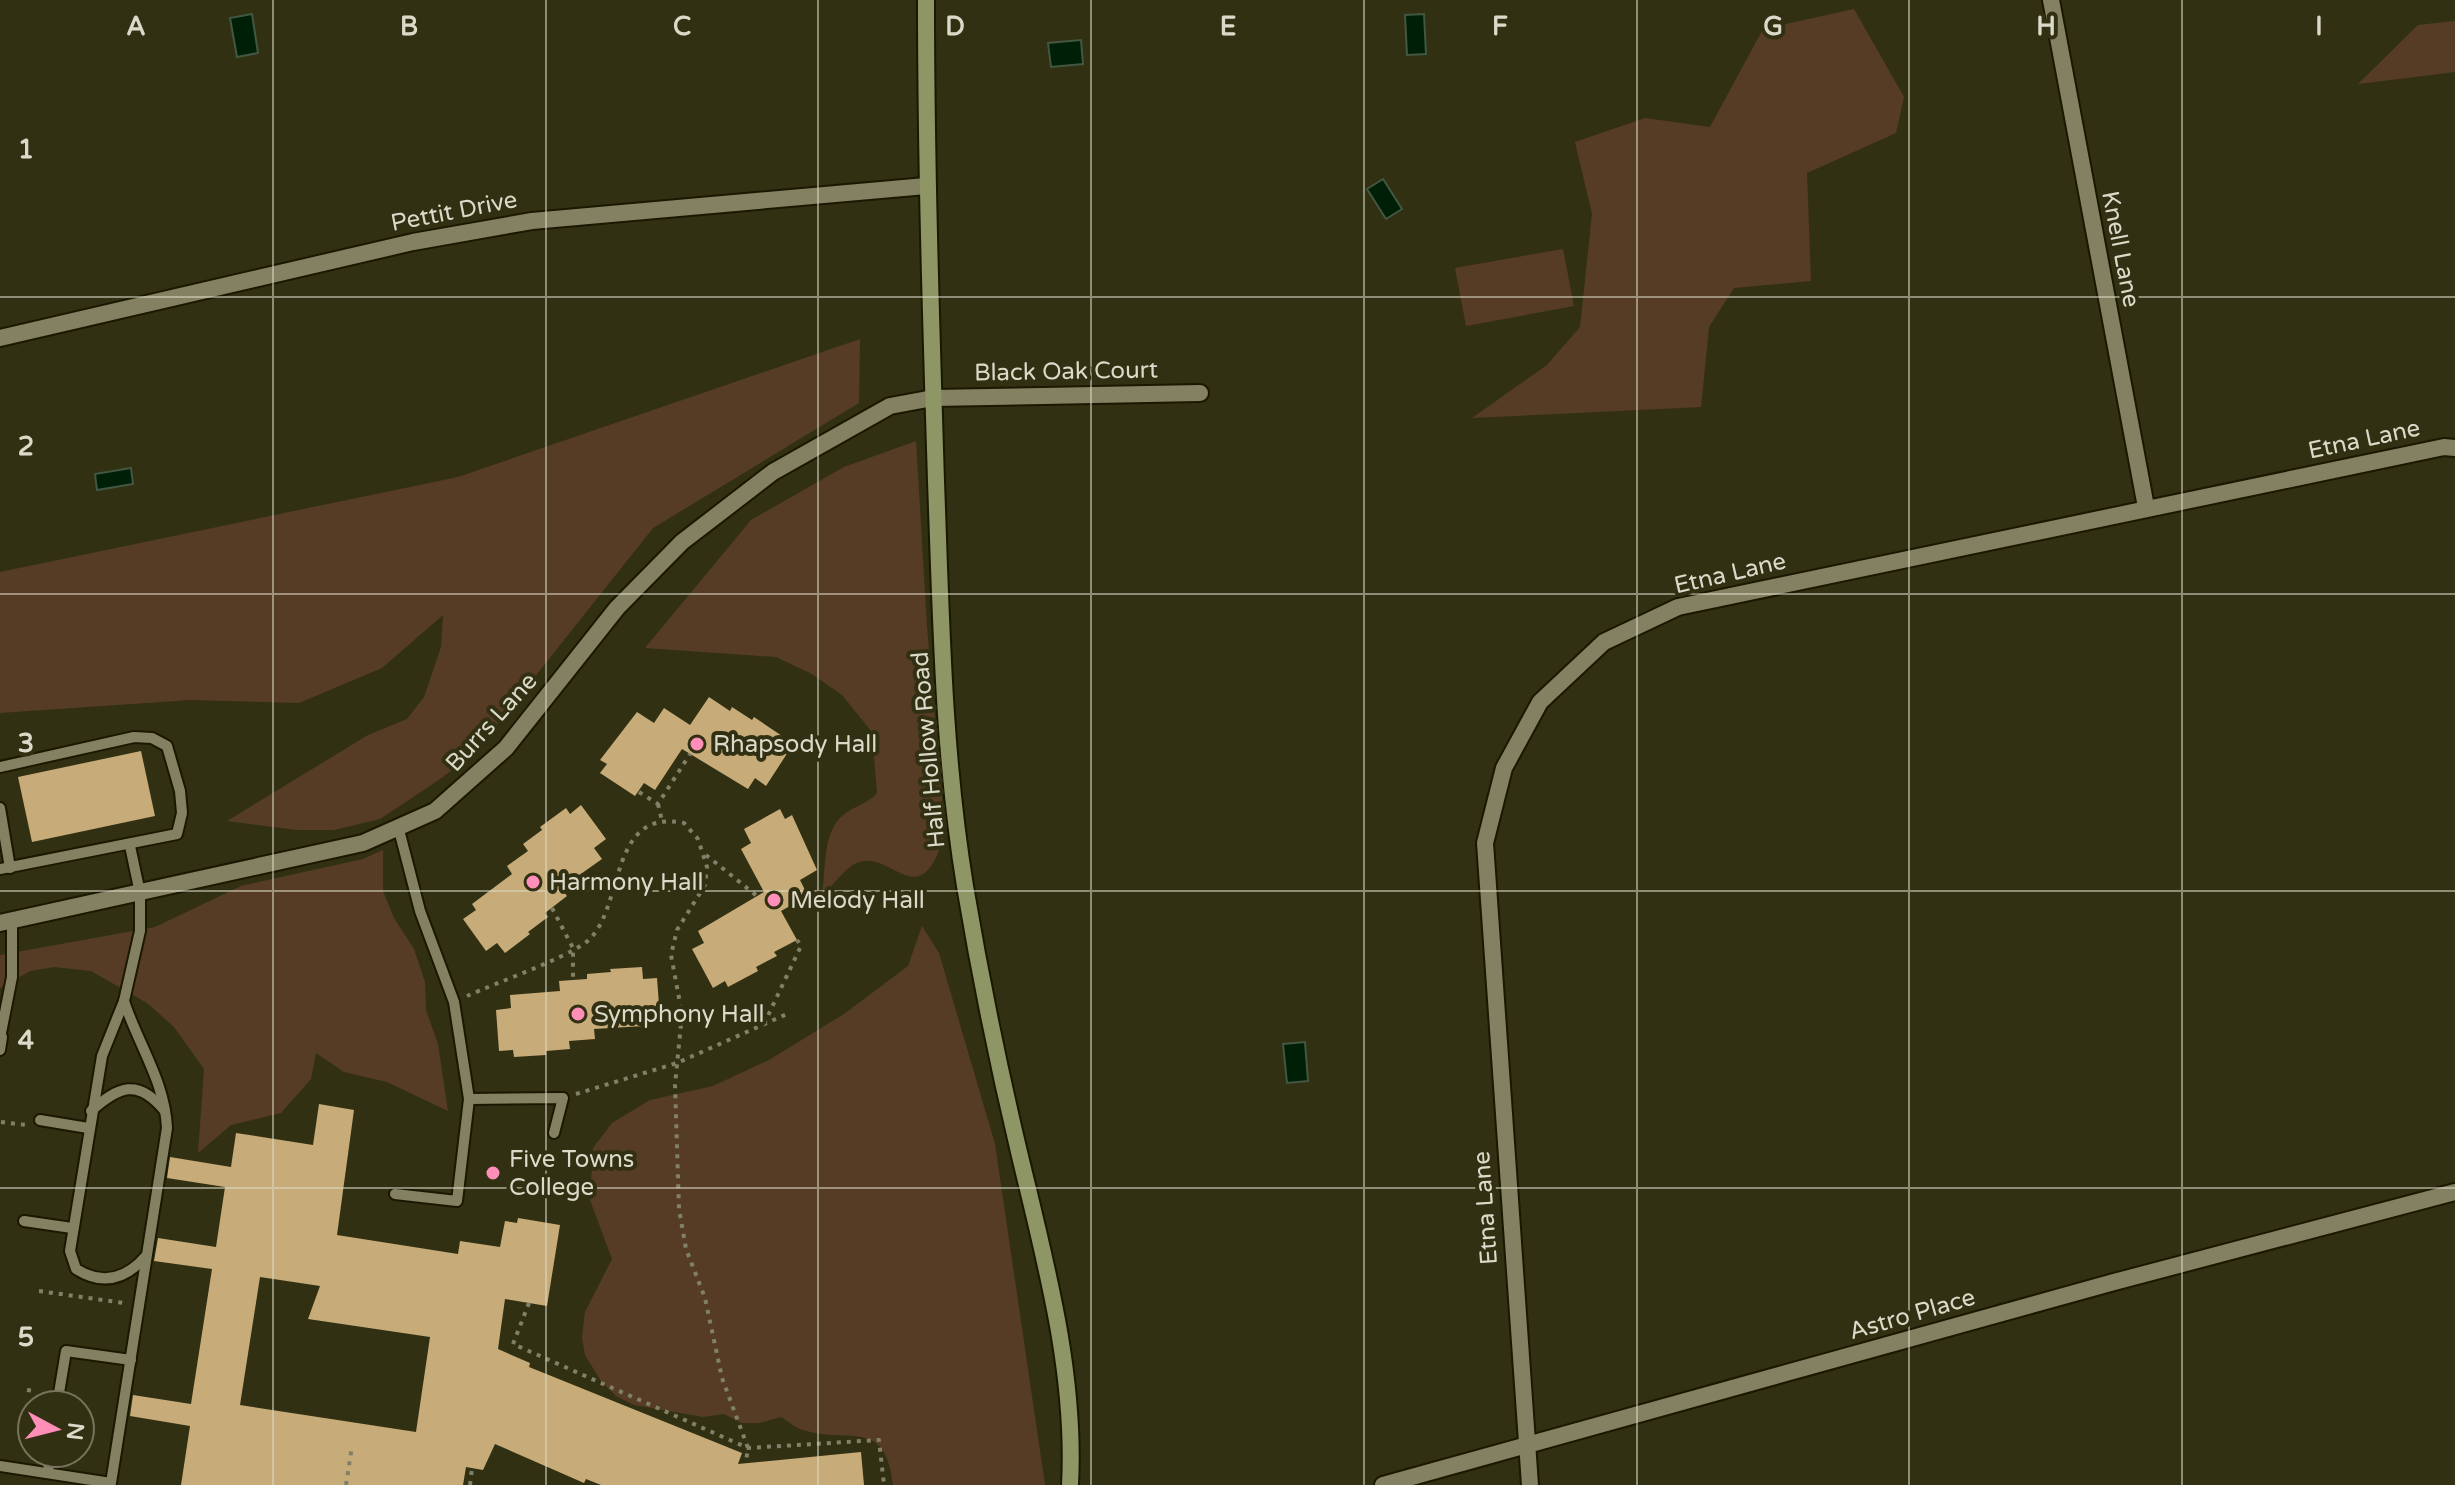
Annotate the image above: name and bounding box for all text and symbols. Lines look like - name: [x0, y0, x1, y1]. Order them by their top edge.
- text: A: [126, 11, 146, 42]
- text: B: [400, 11, 418, 42]
- text: C: [673, 11, 691, 42]
- text: D: [945, 11, 965, 42]
- text: E: [1220, 11, 1236, 42]
- text: F: [1492, 11, 1508, 42]
- text: G: [1763, 11, 1783, 42]
- text: H: [2036, 11, 2056, 42]
- text: I: [2315, 11, 2323, 42]
- text: 1: [18, 134, 34, 165]
- street label: Pettit Drive: [388, 185, 520, 238]
- street label: Knell Lane: [2095, 188, 2146, 310]
- street label: Black Oak Court: [974, 355, 1158, 388]
- street label: Etna Lane: [2305, 413, 2423, 466]
- text: 2: [18, 431, 34, 462]
- street label: Etna Lane: [1671, 547, 1789, 600]
- street label: Half Hollow Road: [905, 650, 952, 850]
- street label: Burrs Lane: [440, 667, 543, 778]
- text: 3: [18, 728, 34, 759]
- place label: Rhapsody Hall: [713, 730, 877, 759]
- marker: Rhapsody Hall: [688, 735, 706, 753]
- place label: Harmony Hall: [549, 868, 704, 897]
- marker: Harmony Hall: [524, 873, 542, 891]
- place label: Melody Hall: [790, 886, 925, 915]
- marker: Melody Hall: [765, 891, 783, 909]
- place label: Symphony Hall: [594, 1000, 764, 1029]
- marker: Symphony Hall: [569, 1005, 587, 1023]
- text: 4: [18, 1025, 34, 1056]
- place label: Five Towns College: [509, 1145, 634, 1202]
- street label: Etna Lane: [1467, 1150, 1504, 1266]
- marker: Five Towns College: [484, 1164, 502, 1182]
- street label: Astro Place: [1846, 1283, 1979, 1346]
- text: 5: [18, 1322, 34, 1353]
- north arrow: [16, 1389, 96, 1469]
- text: N: [61, 1421, 89, 1442]

